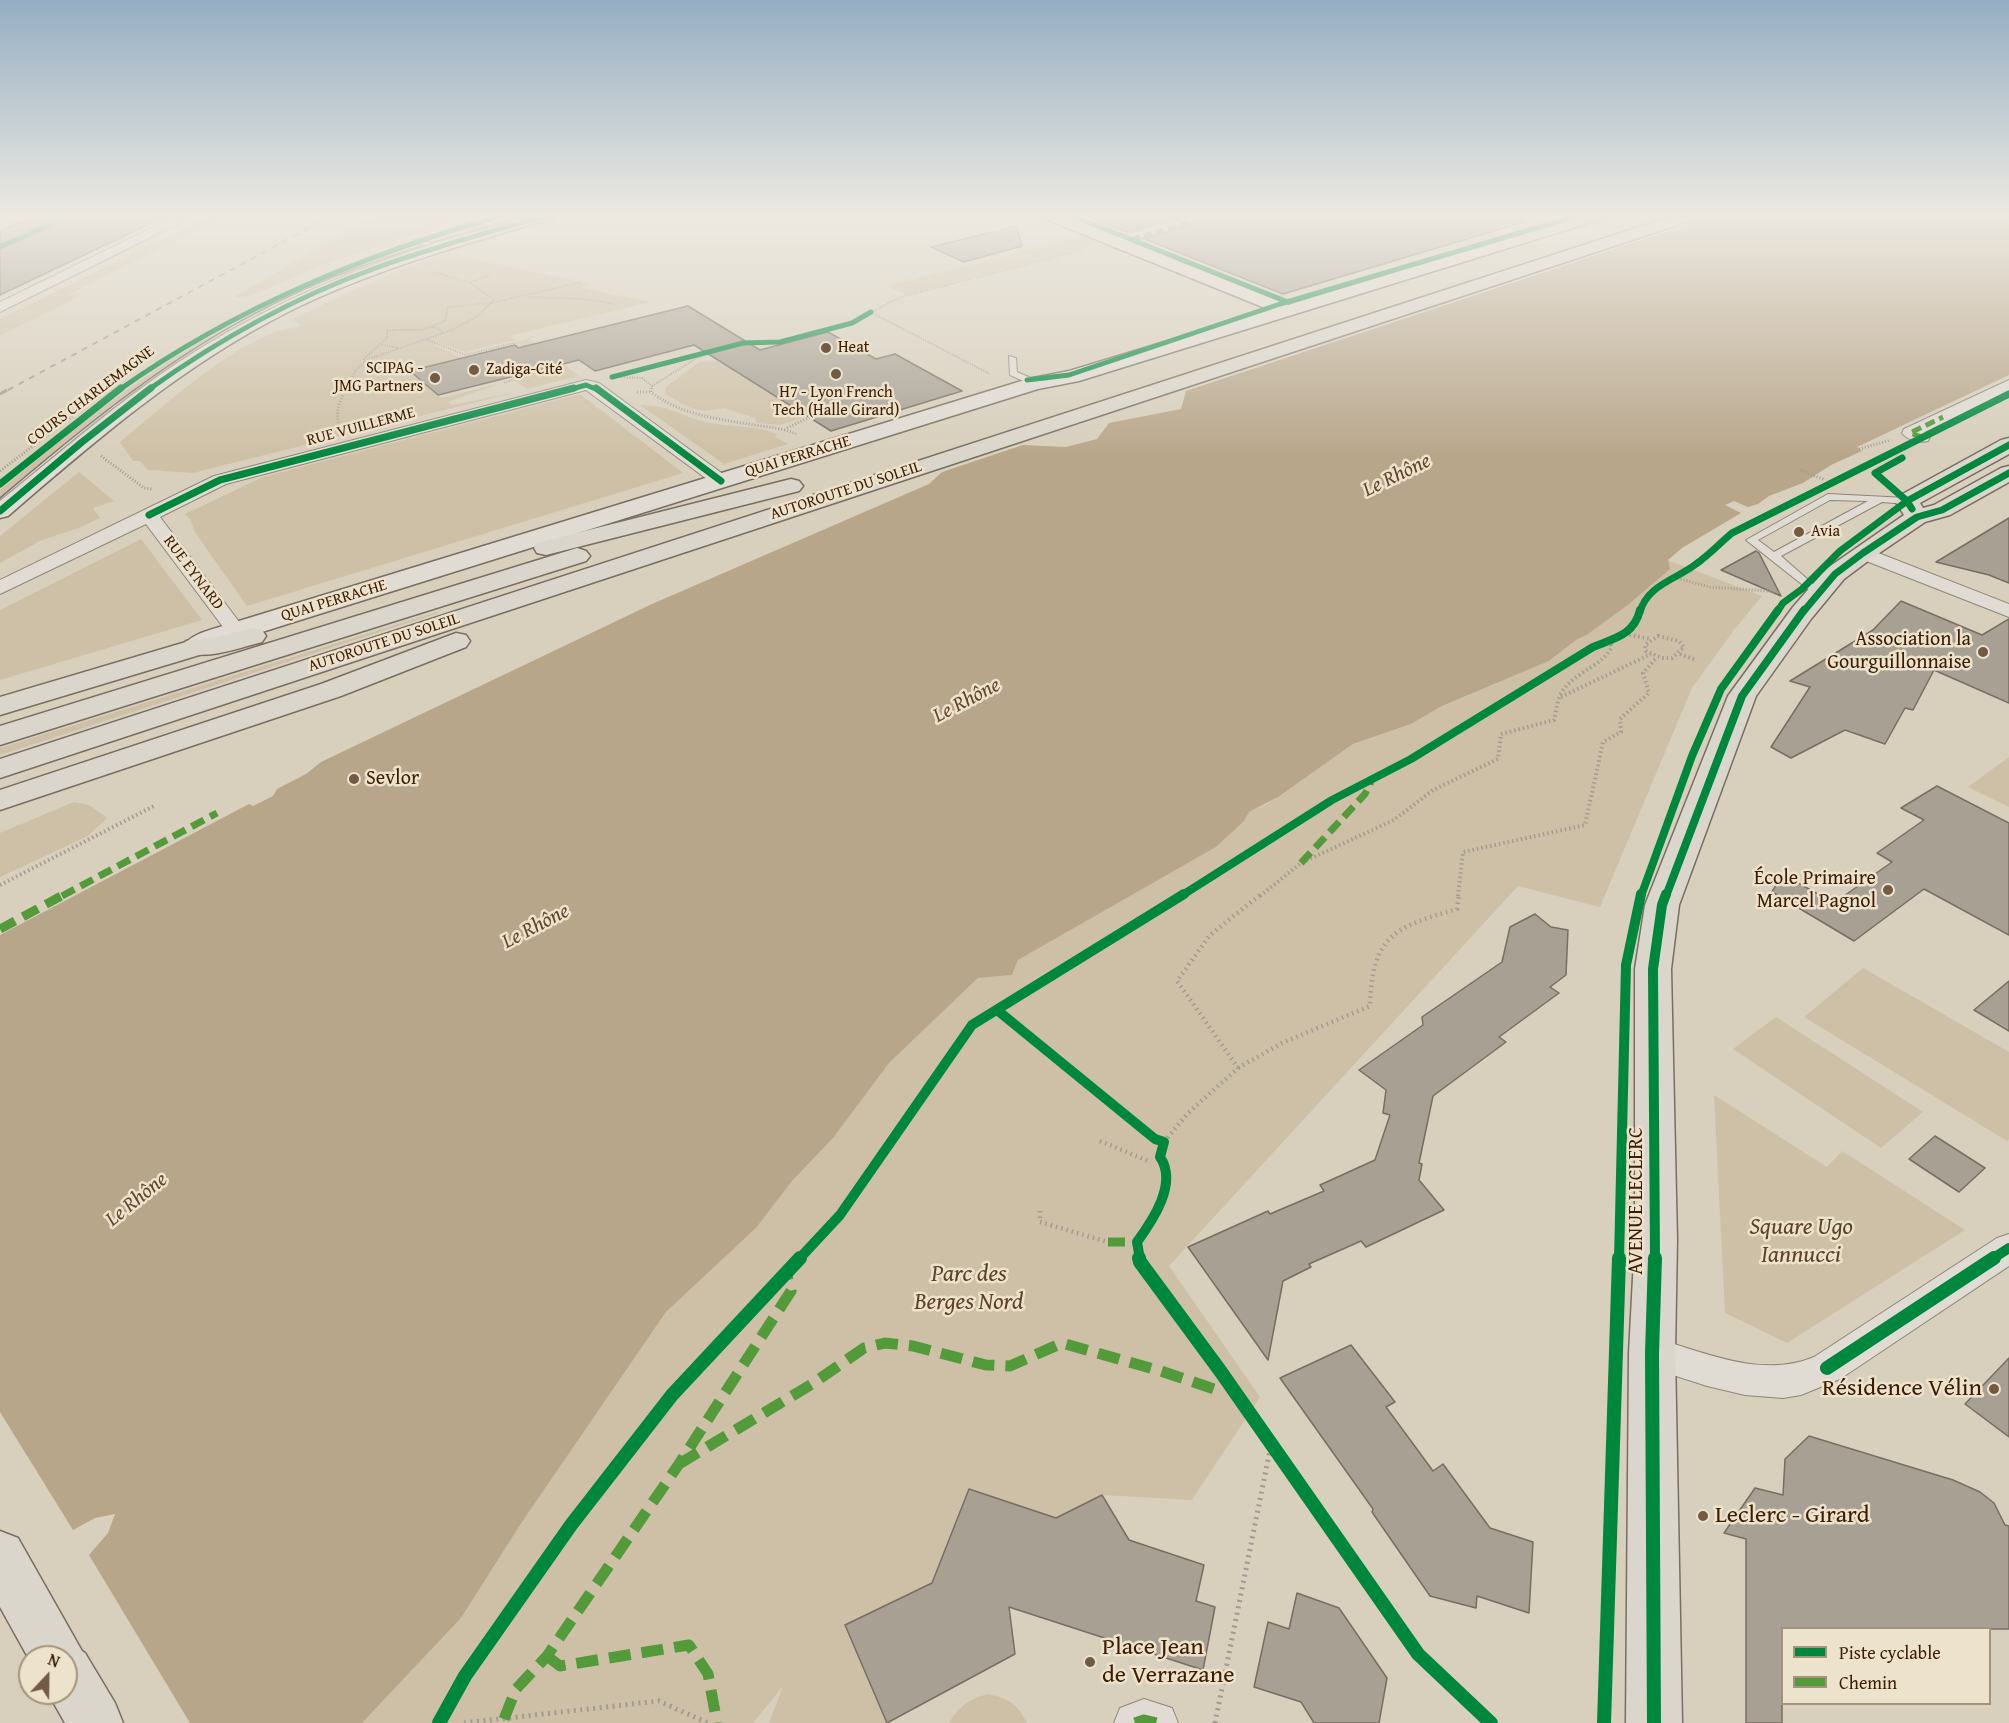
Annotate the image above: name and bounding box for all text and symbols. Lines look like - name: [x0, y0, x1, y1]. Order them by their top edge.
- place label: Heat: [838, 338, 869, 358]
- marker: Heat: [819, 341, 833, 355]
- street label: COURS CHARLEMAGNE: [24, 342, 158, 450]
- place label: SCIPAG - JMG Partners: [334, 359, 423, 397]
- place label: Zadiga-Cité: [486, 360, 562, 380]
- marker: Zadiga-Cité: [467, 363, 481, 377]
- marker: H7 - Lyon French Tech (Halle Girard): [829, 367, 843, 381]
- marker: SCIPAG - JMG Partners: [428, 371, 442, 385]
- place label: H7 - Lyon French Tech (Halle Girard): [773, 383, 899, 421]
- street label: RUE VUILLERME: [305, 403, 417, 451]
- street label: QUAI PERRACHE: [743, 432, 853, 482]
- water label: Le Rhône: [1359, 449, 1435, 503]
- street label: AUTOROUTE DU SOLEIL: [768, 457, 924, 525]
- place label: Avia: [1811, 522, 1840, 542]
- marker: Avia: [1792, 525, 1806, 539]
- street label: RUE EYNARD: [159, 532, 227, 614]
- street label: QUAI PERRACHE: [279, 576, 389, 626]
- street label: AUTOROUTE DU SOLEIL: [306, 609, 462, 677]
- place label: Association la Gourguillonnaise: [1827, 628, 1971, 675]
- marker: Association la Gourguillonnaise: [1976, 645, 1990, 659]
- water label: Le Rhône: [929, 673, 1005, 729]
- place label: Sevlor: [366, 767, 419, 791]
- marker: Sevlor: [347, 772, 361, 786]
- place label: École Primaire Marcel Pagnol: [1754, 867, 1876, 914]
- marker: École Primaire Marcel Pagnol: [1881, 883, 1895, 897]
- water label: Le Rhône: [498, 899, 574, 955]
- street label: AVENUE LECLERC: [1625, 1127, 1649, 1275]
- water label: Le Rhône: [101, 1167, 173, 1233]
- park label: Square Ugo Iannucci: [1749, 1214, 1853, 1270]
- park label: Parc des Berges Nord: [914, 1261, 1024, 1317]
- place label: Résidence Vélin: [1822, 1375, 1982, 1403]
- marker: Résidence Vélin: [1987, 1382, 2001, 1396]
- place label: Leclerc - Girard: [1715, 1502, 1870, 1530]
- marker: Leclerc - Girard: [1696, 1509, 1710, 1523]
- legend: [1781, 1627, 1991, 1705]
- place label: Place Jean de Verrazane: [1102, 1634, 1234, 1690]
- text: Piste cyclable: [1839, 1639, 1941, 1666]
- north arrow: [18, 1645, 78, 1705]
- text: N: [45, 1647, 63, 1673]
- marker: Place Jean de Verrazane: [1083, 1655, 1097, 1669]
- text: Chemin: [1839, 1669, 1897, 1696]

